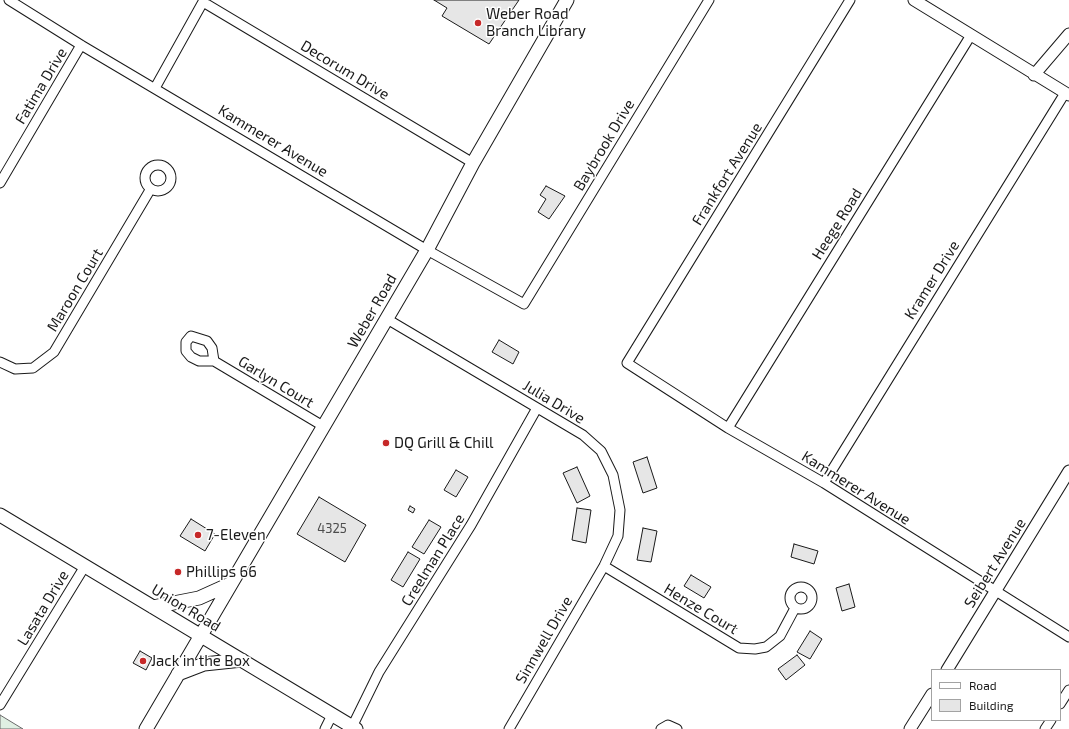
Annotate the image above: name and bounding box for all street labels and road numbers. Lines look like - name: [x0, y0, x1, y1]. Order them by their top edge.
- street label: Decorum Drive: [297, 36, 393, 104]
- street label: Fatima Drive: [11, 45, 71, 127]
- street label: Baybrook Drive: [570, 96, 638, 194]
- street label: Kammerer Avenue: [215, 101, 331, 181]
- street label: Frankfort Avenue: [688, 119, 766, 229]
- street label: Heege Road: [808, 185, 866, 263]
- street label: Kramer Drive: [901, 237, 963, 323]
- street label: Maroon Court: [43, 245, 107, 335]
- street label: Weber Road: [344, 271, 400, 351]
- street label: Garlyn Court: [235, 352, 317, 412]
- street label: Julia Drive: [520, 377, 588, 427]
- street label: Kammerer Avenue: [798, 447, 914, 529]
- street label: Creelman Place: [397, 511, 469, 609]
- street label: Seibert Avenue: [960, 515, 1030, 611]
- street label: Lasata Drive: [13, 567, 73, 649]
- street label: Union Road: [148, 580, 224, 636]
- street label: Henze Court: [661, 580, 741, 638]
- street label: Sinnwell Drive: [512, 593, 576, 687]

